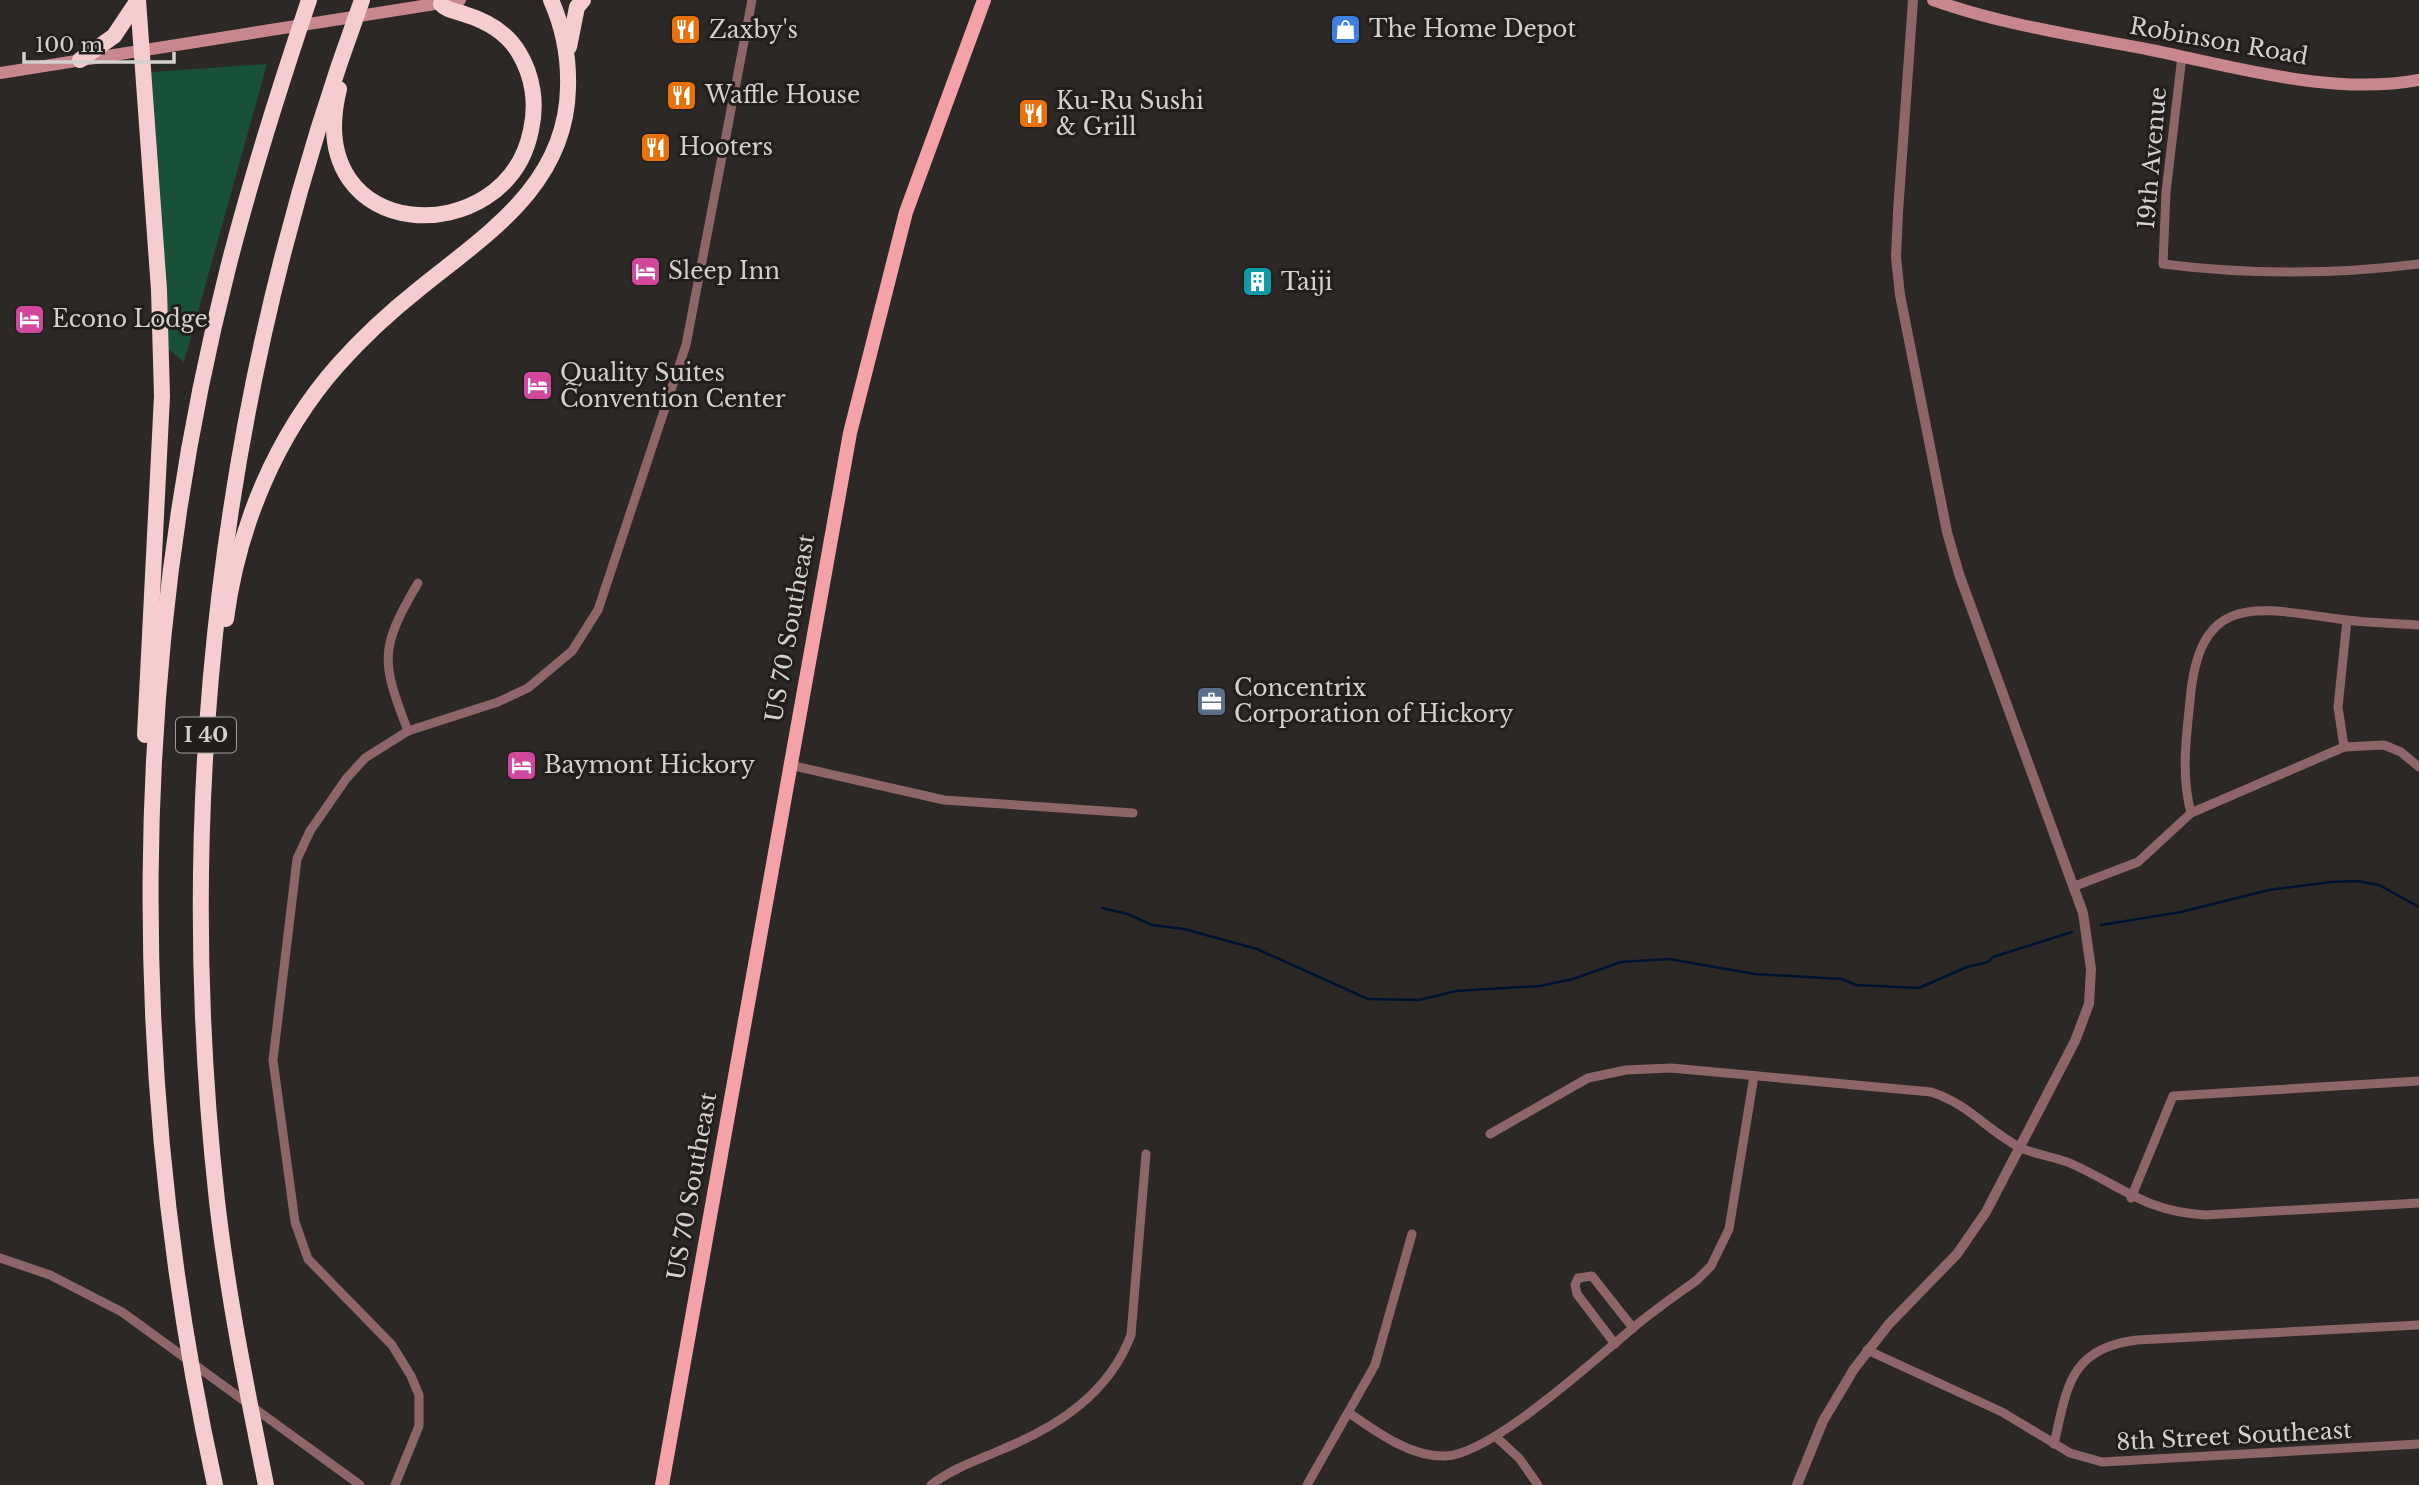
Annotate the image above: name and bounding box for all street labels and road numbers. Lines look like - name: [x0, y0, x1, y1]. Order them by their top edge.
- street label: Robinson Road: [2128, 12, 2310, 70]
- street label: 19th Avenue: [2132, 86, 2172, 230]
- street label: US 70 Southeast: [760, 531, 820, 724]
- road number: I 40: [176, 718, 236, 752]
- street label: US 70 Southeast: [662, 1089, 722, 1282]
- street label: 8th Street Southeast: [2116, 1416, 2353, 1456]

